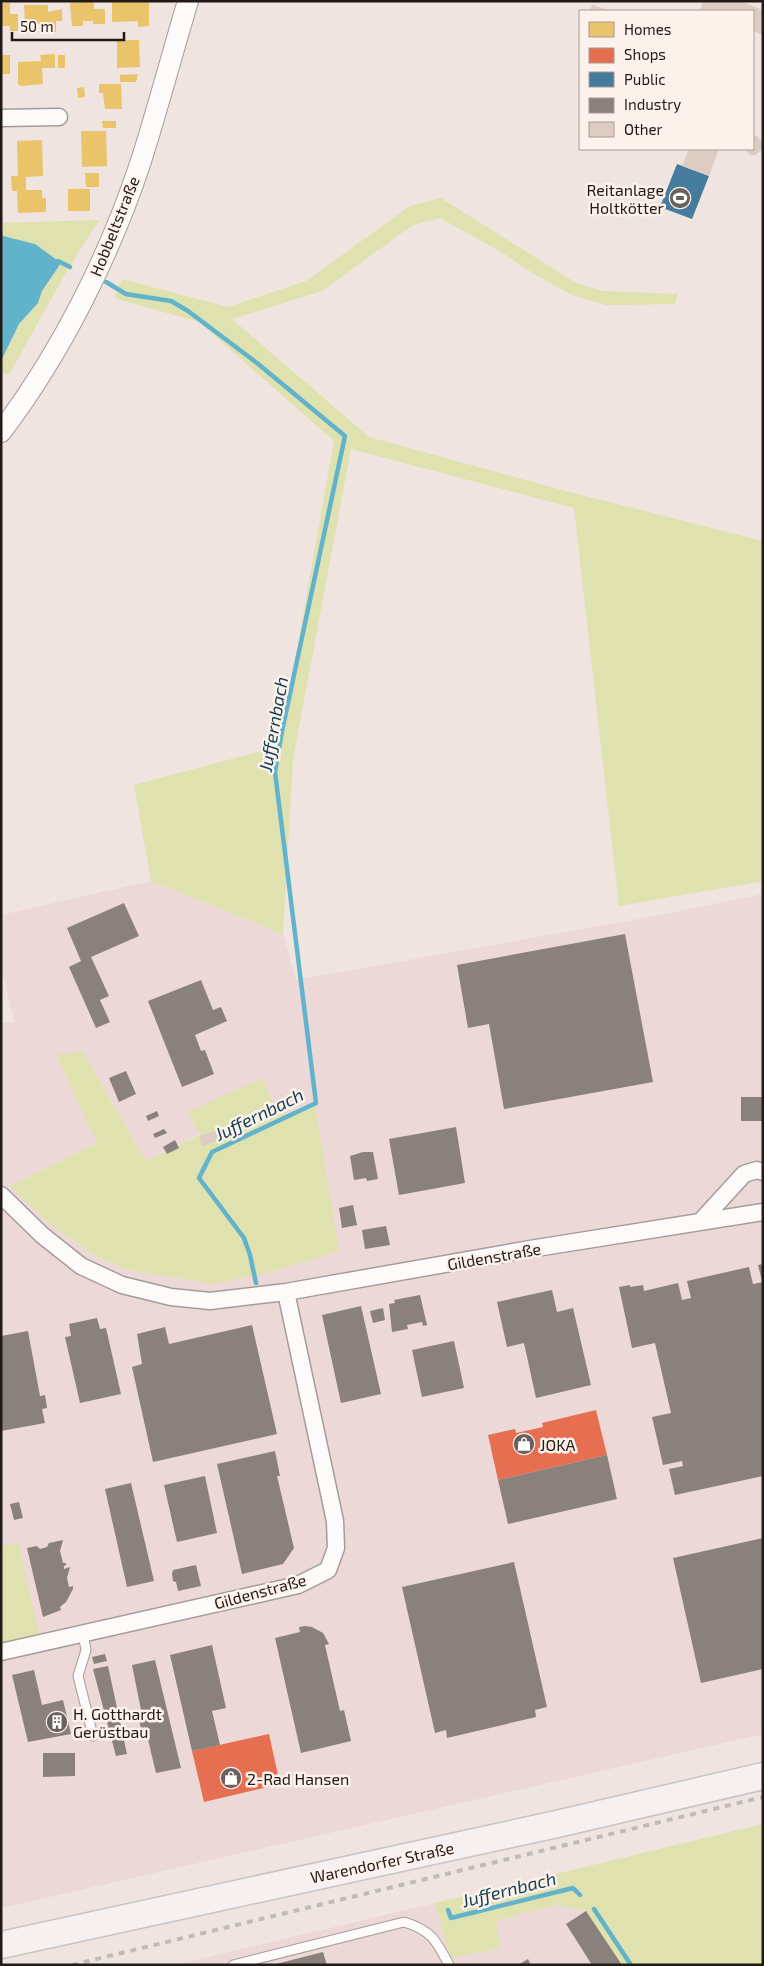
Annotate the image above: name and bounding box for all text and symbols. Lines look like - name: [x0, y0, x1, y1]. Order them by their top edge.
- scale bar: [12, 10, 125, 42]
- legend: [579, 10, 754, 150]
- text: 50 m: [20, 17, 54, 35]
- text: Homes: [624, 20, 671, 38]
- text: Shops: [624, 45, 666, 63]
- text: Public: [624, 70, 665, 88]
- text: Industry: [624, 95, 681, 113]
- text: Other: [624, 120, 663, 138]
- street label: Hobbeltstraße: [85, 173, 143, 279]
- place label: Reitanlage Holtkötter: [586, 180, 665, 217]
- sports icon: Reitanlage Holtkötter: [668, 186, 692, 210]
- water label: Juffernbach: [254, 675, 292, 774]
- water label: Juffernbach: [210, 1083, 307, 1145]
- street label: Gildenstraße: [446, 1238, 542, 1274]
- shop icon: JOKA: [512, 1432, 536, 1456]
- place label: JOKA: [540, 1435, 576, 1454]
- street label: Gildenstraße: [212, 1570, 308, 1612]
- place label: H. Gotthardt Gerüstbau: [73, 1704, 162, 1741]
- building icon: H. Gotthardt Gerüstbau: [45, 1710, 69, 1734]
- shop icon: 2-Rad Hansen: [219, 1766, 243, 1790]
- place label: 2-Rad Hansen: [247, 1769, 349, 1788]
- street label: Warendorfer Straße: [308, 1837, 456, 1887]
- water label: Juffernbach: [459, 1867, 558, 1912]

